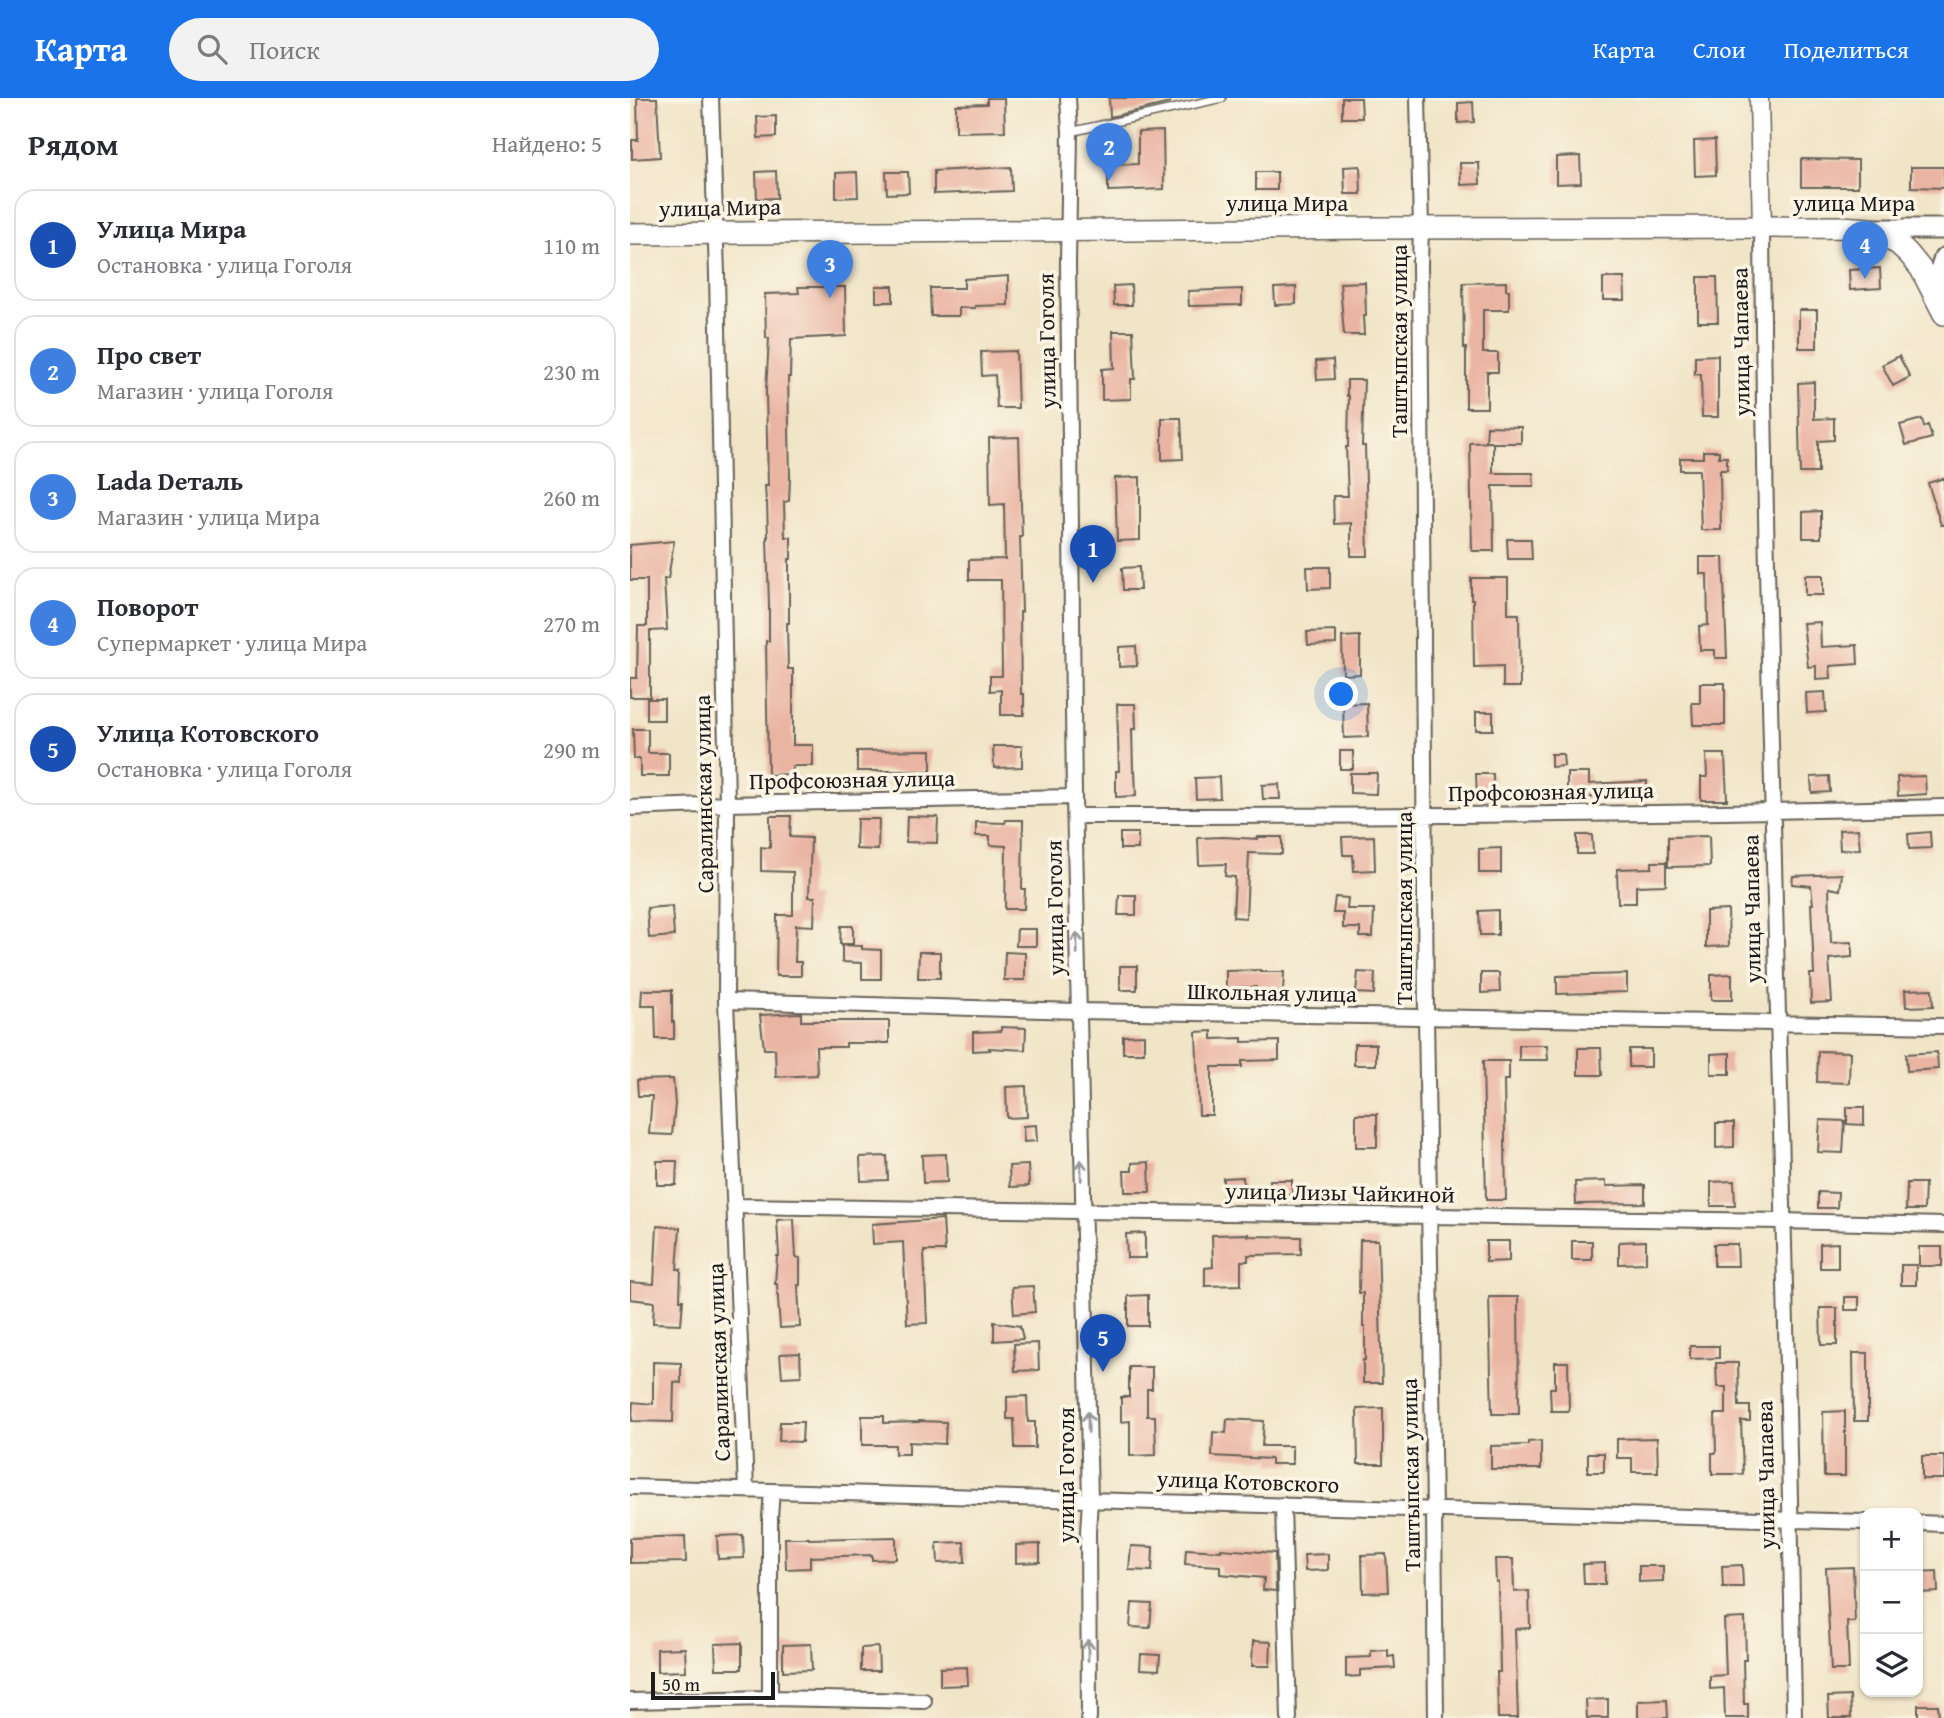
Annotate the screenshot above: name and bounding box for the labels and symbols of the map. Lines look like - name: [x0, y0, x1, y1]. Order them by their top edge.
- pin: 2: [1086, 123, 1132, 181]
- street label: улица Мира: [1225, 186, 1348, 219]
- street label: улица Мира: [1792, 186, 1915, 219]
- street label: улица Мира: [658, 189, 781, 225]
- pin: 4: [1842, 221, 1888, 279]
- pin: 3: [807, 240, 853, 298]
- street label: Таштыпская улица: [1382, 244, 1415, 438]
- street label: улица Чапаева: [1722, 267, 1758, 418]
- street label: улица Гоголя: [1028, 272, 1064, 410]
- pin: 1: [1070, 525, 1116, 583]
- your location: [1324, 677, 1358, 711]
- street label: Саралинская улица: [685, 694, 721, 894]
- street label: Профсоюзная улица: [749, 761, 955, 797]
- street label: Профсоюзная улица: [1448, 773, 1654, 809]
- street label: Таштыпская улица: [1387, 811, 1420, 1005]
- street label: улица Чапаева: [1733, 834, 1769, 985]
- street label: улица Гоголя: [1036, 839, 1072, 977]
- one-way arrow: [1070, 932, 1084, 955]
- street label: Школьная улица: [1187, 974, 1357, 1010]
- one-way arrow: [1075, 1159, 1088, 1182]
- street label: улица Лизы Чайкиной: [1224, 1173, 1455, 1211]
- street label: Саралинская улица: [698, 1262, 738, 1462]
- pin: 5: [1080, 1314, 1126, 1372]
- street label: Таштыпская улица: [1392, 1378, 1428, 1572]
- street label: улица Чапаева: [1747, 1400, 1783, 1551]
- street label: улица Гоголя: [1049, 1407, 1082, 1544]
- one-way arrow: [1081, 1411, 1094, 1434]
- street label: улица Котовского: [1155, 1461, 1340, 1501]
- one-way arrow: [1082, 1639, 1095, 1662]
- scale bar: [651, 1669, 775, 1701]

